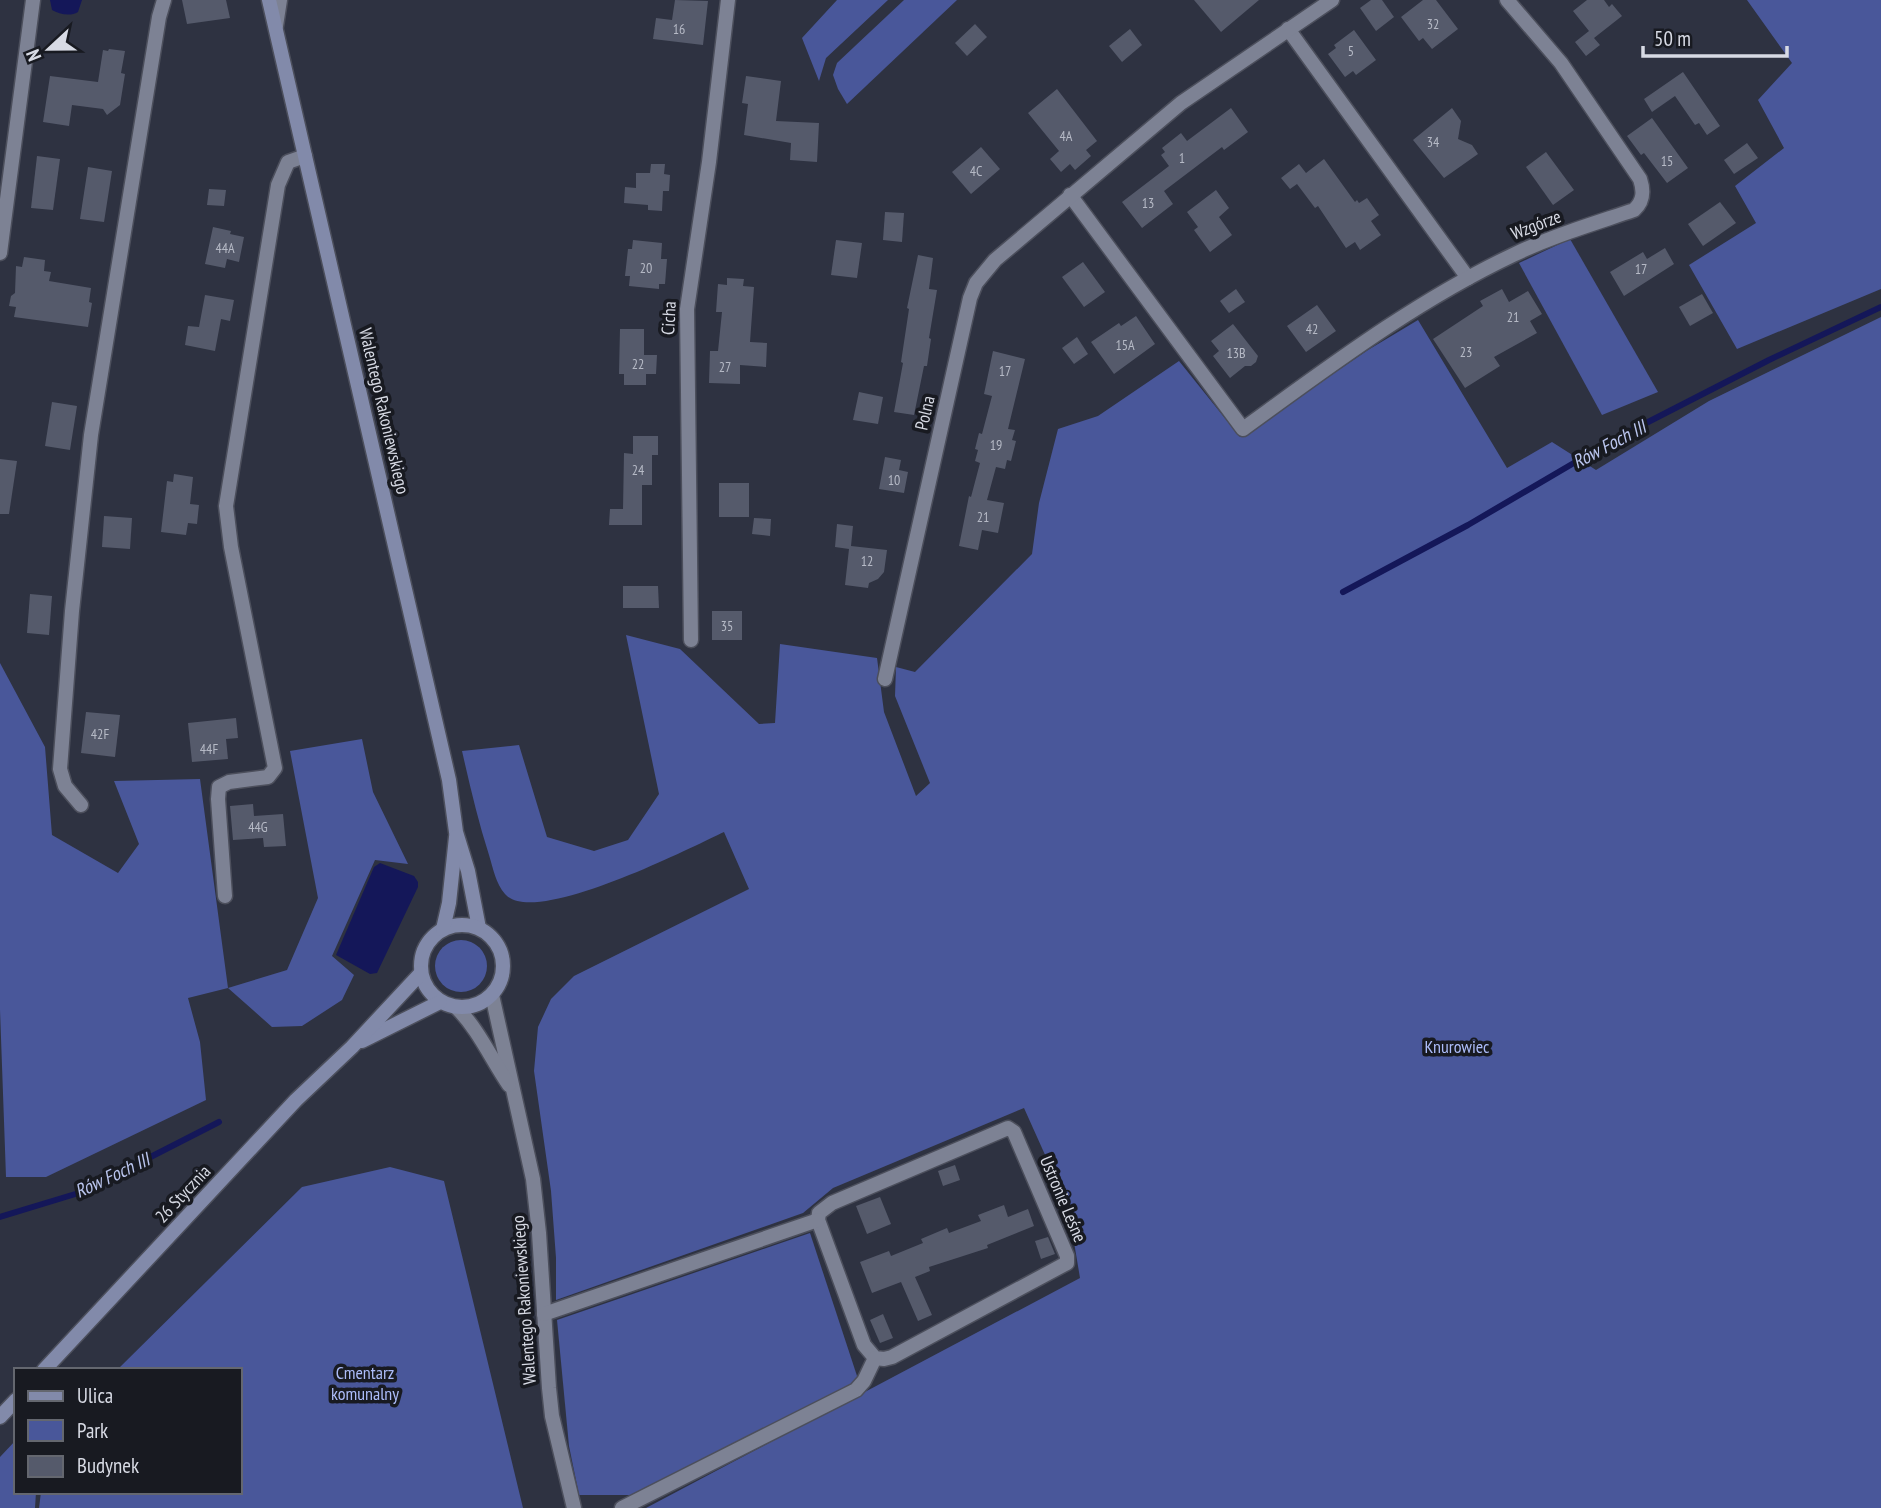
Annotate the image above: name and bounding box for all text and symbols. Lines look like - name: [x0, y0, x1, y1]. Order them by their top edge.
- north arrow: [14, 14, 84, 84]
- scale bar: [1643, 14, 1786, 58]
- house number: 32: [1427, 15, 1439, 33]
- house number: 16: [673, 20, 685, 38]
- text: 50 m: [1654, 25, 1691, 52]
- house number: 5: [1348, 42, 1354, 60]
- text: N: [20, 46, 46, 65]
- house number: 4A: [1060, 127, 1073, 145]
- house number: 34: [1427, 133, 1440, 151]
- house number: 1: [1179, 149, 1185, 167]
- house number: 15: [1661, 152, 1673, 170]
- house number: 4C: [970, 162, 983, 180]
- house number: 13: [1142, 194, 1154, 212]
- street label: Wzgórze: [1507, 204, 1564, 245]
- house number: 44A: [215, 239, 235, 257]
- house number: 20: [640, 259, 652, 277]
- house number: 17: [1635, 260, 1647, 278]
- street label: Cicha: [656, 301, 681, 335]
- house number: 21: [1507, 308, 1519, 326]
- house number: 42: [1306, 320, 1318, 338]
- street label: Walentego Rakoniewskiego: [354, 326, 415, 496]
- house number: 15A: [1115, 336, 1135, 354]
- house number: 23: [1460, 343, 1472, 361]
- house number: 13B: [1226, 344, 1246, 362]
- house number: 22: [632, 355, 644, 373]
- house number: 27: [719, 358, 731, 376]
- house number: 17: [999, 362, 1011, 380]
- street label: Polna: [909, 393, 940, 432]
- water label: Rów Foch III: [1568, 413, 1652, 473]
- house number: 19: [990, 436, 1002, 454]
- house number: 24: [632, 461, 645, 479]
- house number: 10: [888, 471, 900, 489]
- house number: 21: [977, 508, 989, 526]
- house number: 12: [861, 552, 873, 570]
- house number: 35: [721, 617, 733, 635]
- house number: 42F: [91, 725, 109, 743]
- house number: 44F: [200, 740, 218, 758]
- house number: 44G: [248, 818, 268, 836]
- park label: Knurowiec: [1425, 1035, 1490, 1058]
- water label: Rów Foch III: [71, 1146, 156, 1203]
- street label: Ustronie Leśne: [1035, 1152, 1092, 1246]
- street label: 26 Stycznia: [150, 1160, 215, 1227]
- street label: Walentego Rakoniewskiego: [506, 1214, 541, 1385]
- park label: Cmentarz komunalny: [331, 1361, 399, 1405]
- legend: [14, 1368, 242, 1494]
- text: Ulica: [77, 1382, 113, 1409]
- text: Park: [77, 1417, 108, 1444]
- text: Budynek: [77, 1452, 139, 1479]

